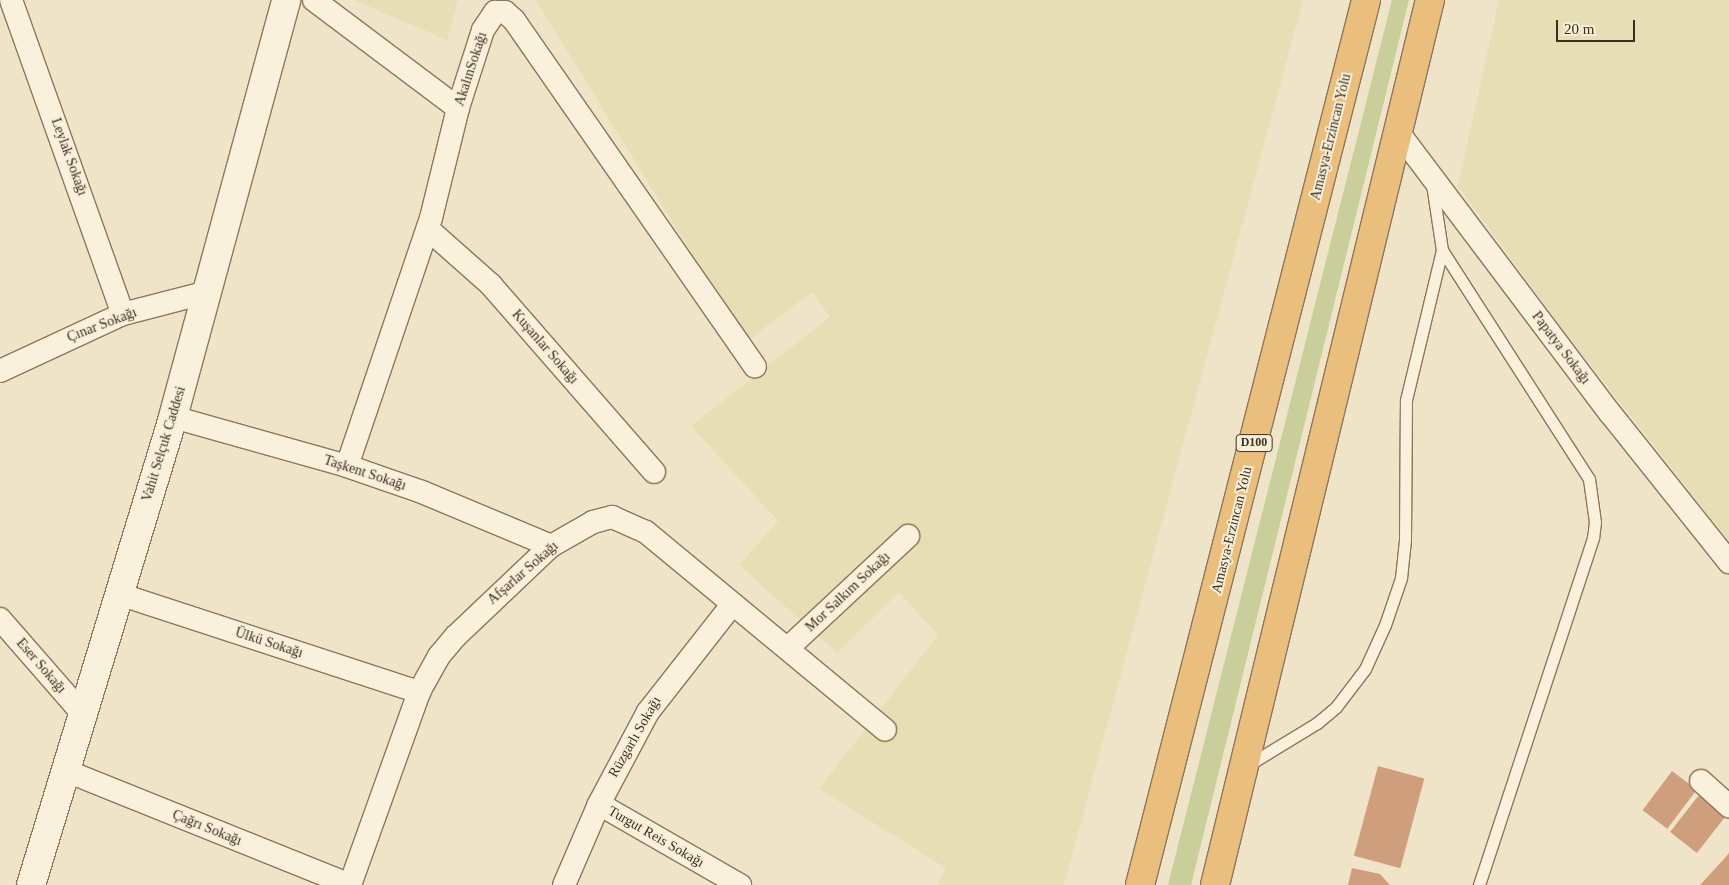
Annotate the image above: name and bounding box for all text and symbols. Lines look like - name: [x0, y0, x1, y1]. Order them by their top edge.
- scale bar: [1559, 10, 1638, 42]
- text: 20 m: [1564, 21, 1594, 37]
- street label: AkalınSokağı: [451, 30, 491, 108]
- street label: Amasya-Erzincan Yolu: [1307, 72, 1355, 202]
- street label: Leylak Sokağı: [47, 116, 91, 198]
- street label: Çınar Sokağı: [65, 304, 139, 346]
- street label: Kuşanlar Sokağı: [508, 306, 582, 388]
- street label: Papatya Sokağı: [1528, 308, 1594, 388]
- street label: Vahit Selçuk Caddesi: [138, 384, 190, 504]
- road number: D100: [1235, 433, 1273, 452]
- street label: Taşkent Sokağı: [322, 452, 408, 494]
- street label: Amasya-Erzincan Yolu: [1208, 465, 1256, 595]
- street label: Afşarlar Sokağı: [484, 538, 562, 608]
- street label: Mor Salkım Sokağı: [802, 548, 894, 636]
- street label: Ülkü Sokağı: [233, 624, 305, 662]
- street label: Eser Sokağı: [13, 635, 69, 697]
- street label: Rüzgarlı Sokağı: [605, 694, 665, 780]
- street label: Turgut Reis Sokağı: [605, 803, 707, 871]
- street label: Çağrı Sokağı: [170, 806, 244, 850]

